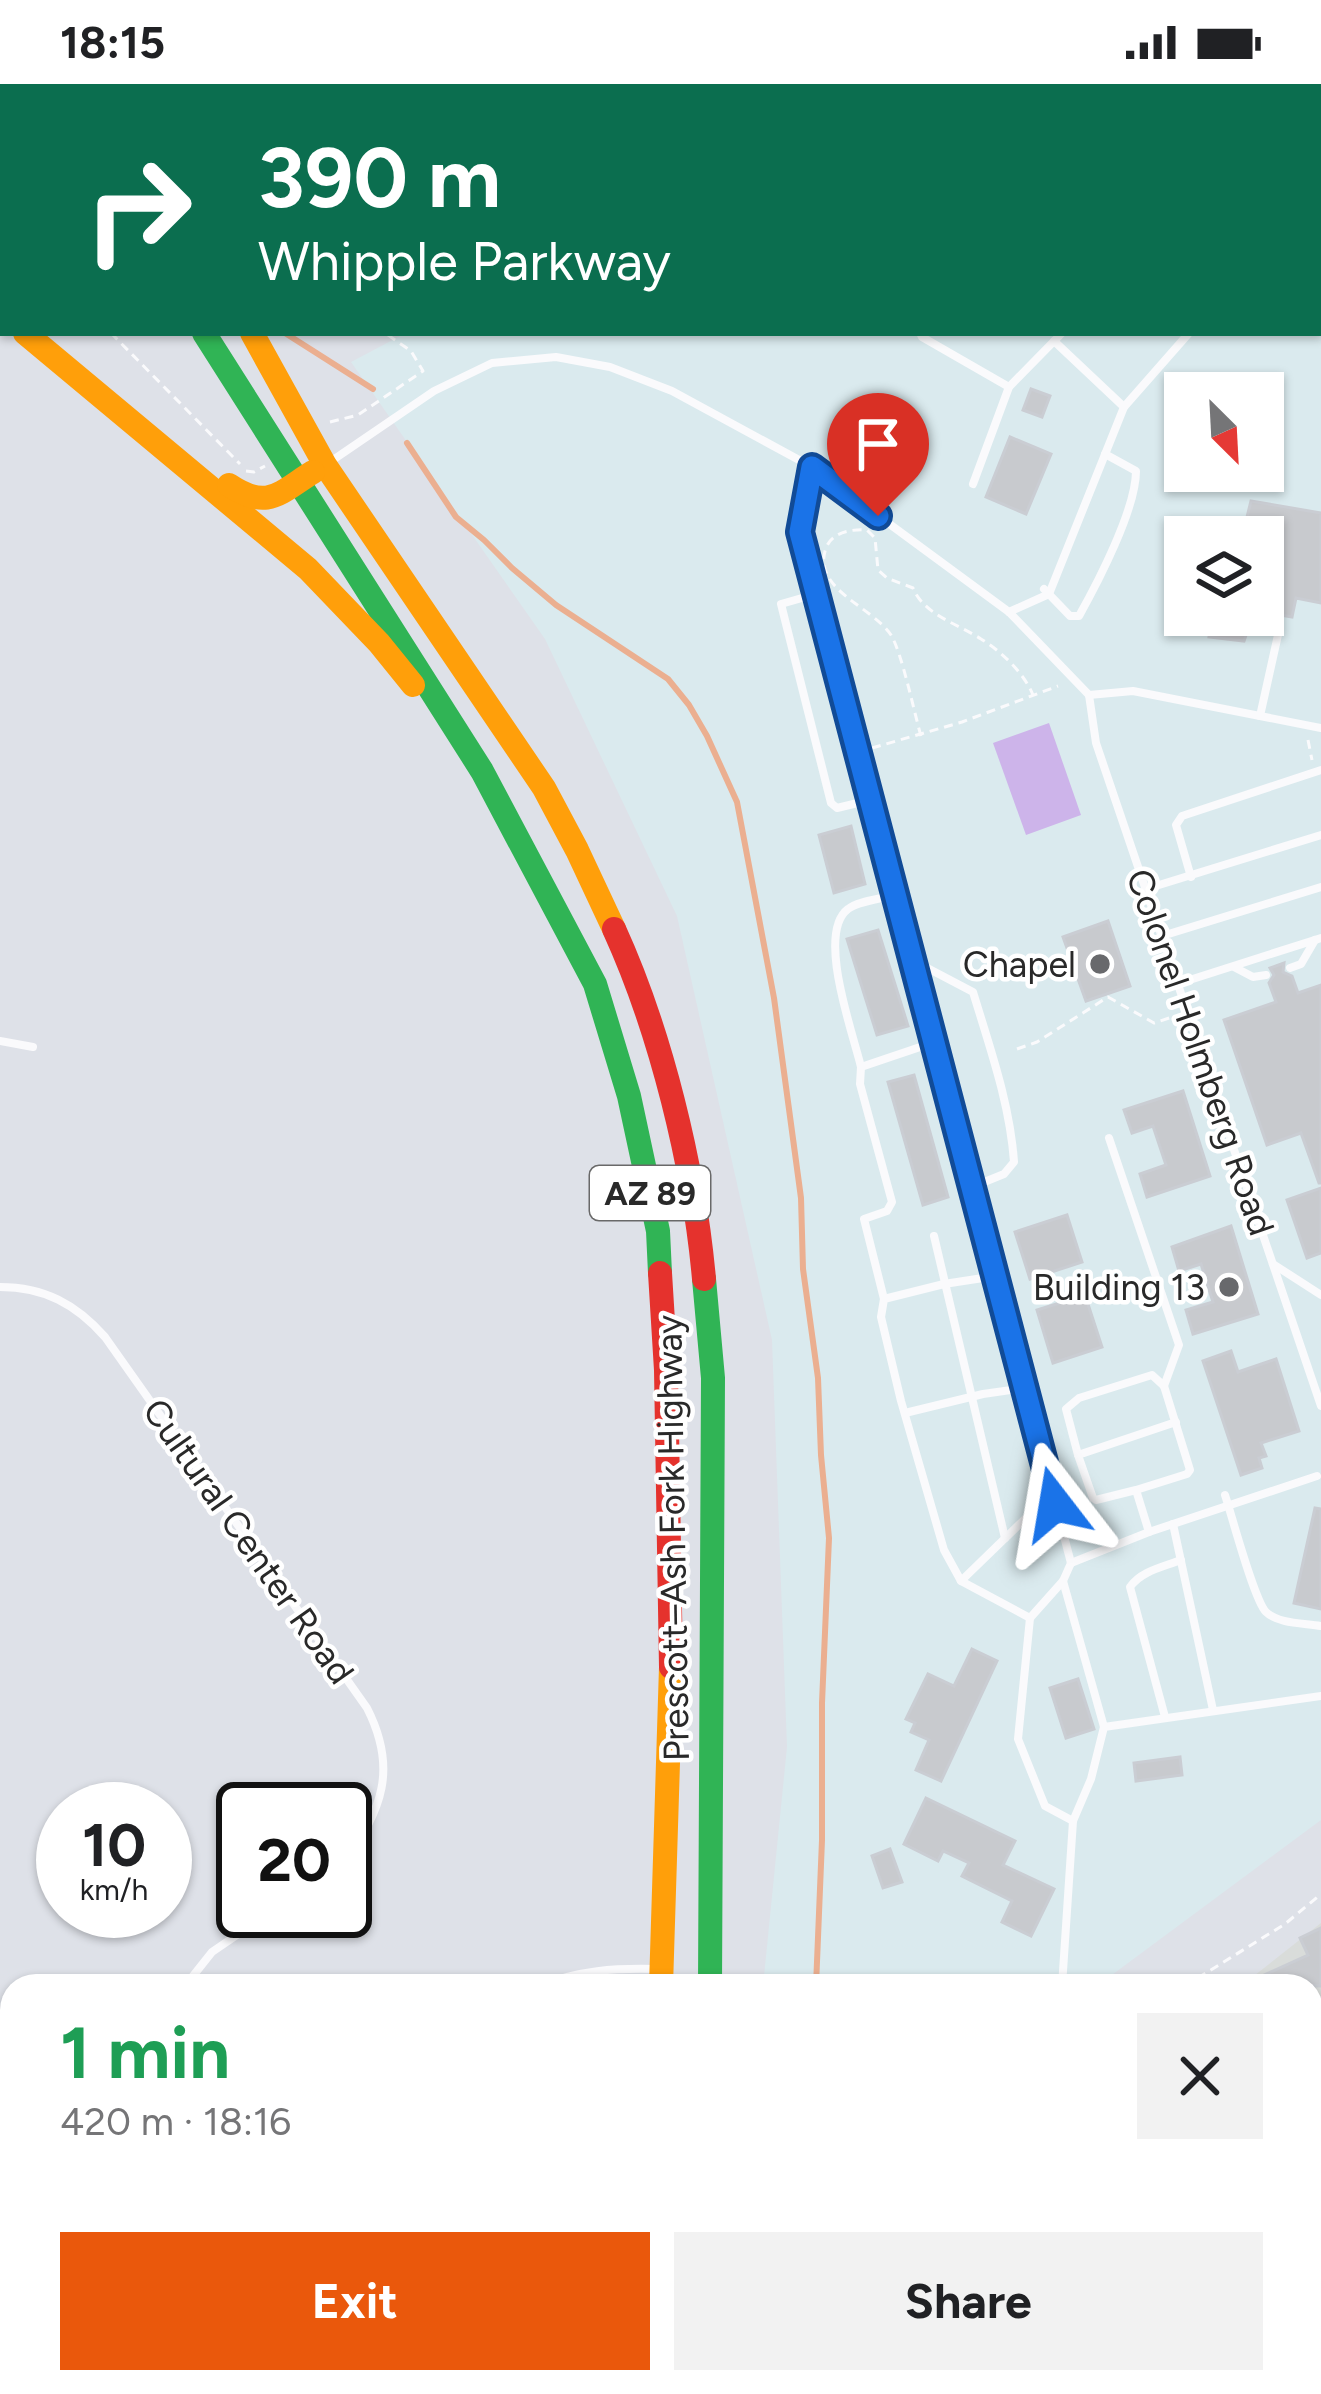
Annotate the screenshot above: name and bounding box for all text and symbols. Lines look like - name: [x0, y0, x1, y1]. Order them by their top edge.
- text: 18:15: [60, 15, 165, 69]
- text: 390 m: [258, 127, 501, 228]
- icon: right: [60, 132, 216, 288]
- text: Whipple Parkway: [258, 229, 671, 294]
- north arrow: [1164, 372, 1284, 492]
- map controls: [1164, 372, 1284, 636]
- pin: [827, 393, 929, 516]
- icon: arrive: [845, 411, 911, 477]
- button: layers: [1164, 516, 1284, 636]
- street label: Colonel Holmberg Road: [1118, 863, 1283, 1241]
- place label: Chapel: [963, 943, 1076, 986]
- marker: Chapel: [1087, 951, 1113, 977]
- road number: AZ 89: [590, 1166, 710, 1220]
- place label: Building 13: [1033, 1266, 1205, 1309]
- marker: Building 13: [1216, 1274, 1242, 1300]
- street label: Prescott–Ash Fork Highway: [647, 1314, 698, 1762]
- street label: Cultural Center Road: [134, 1391, 363, 1692]
- position arrow: [992, 1441, 1118, 1567]
- speed limit sign: 20: [216, 1782, 372, 1938]
- text: 10: [82, 1809, 146, 1881]
- text: km/h: [80, 1871, 148, 1908]
- text: 1 min: [60, 2010, 230, 2096]
- button: close: [1137, 2013, 1263, 2139]
- text: 420 m · 18:16: [60, 2098, 291, 2145]
- button: Exit: [60, 2232, 650, 2370]
- button: Share: [674, 2232, 1263, 2370]

